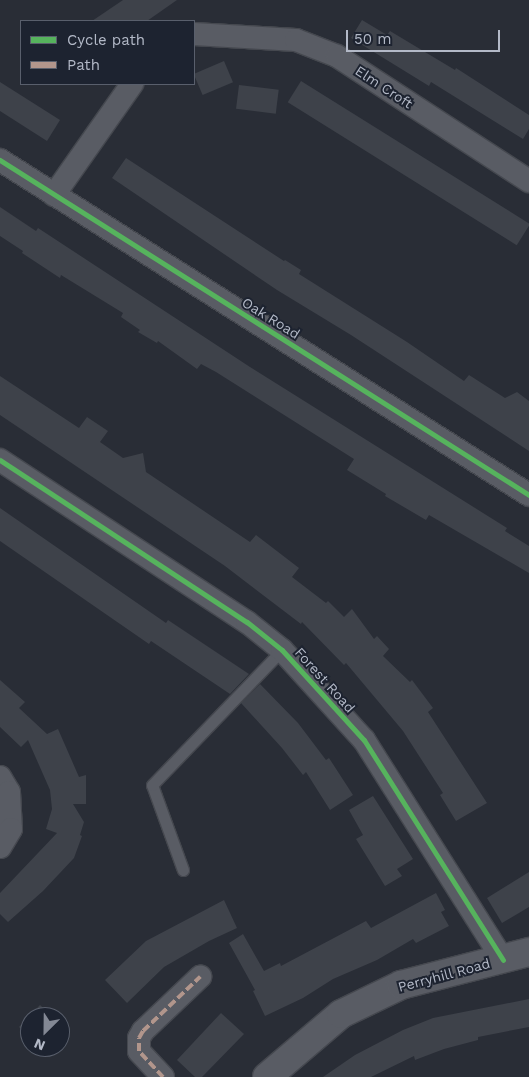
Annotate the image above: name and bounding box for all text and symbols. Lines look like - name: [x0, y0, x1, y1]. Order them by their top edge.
- legend: [20, 20, 195, 85]
- scale bar: [349, 20, 503, 52]
- text: 50 m: [354, 30, 391, 48]
- text: Cycle path: [67, 31, 145, 49]
- text: Path: [67, 56, 100, 74]
- street label: Elm Croft: [352, 62, 416, 112]
- street label: Oak Road: [239, 294, 303, 342]
- street label: Forest Road: [291, 644, 359, 716]
- street label: Perryhill Road: [396, 955, 492, 995]
- north arrow: [20, 1007, 70, 1057]
- text: N: [32, 1035, 47, 1054]

